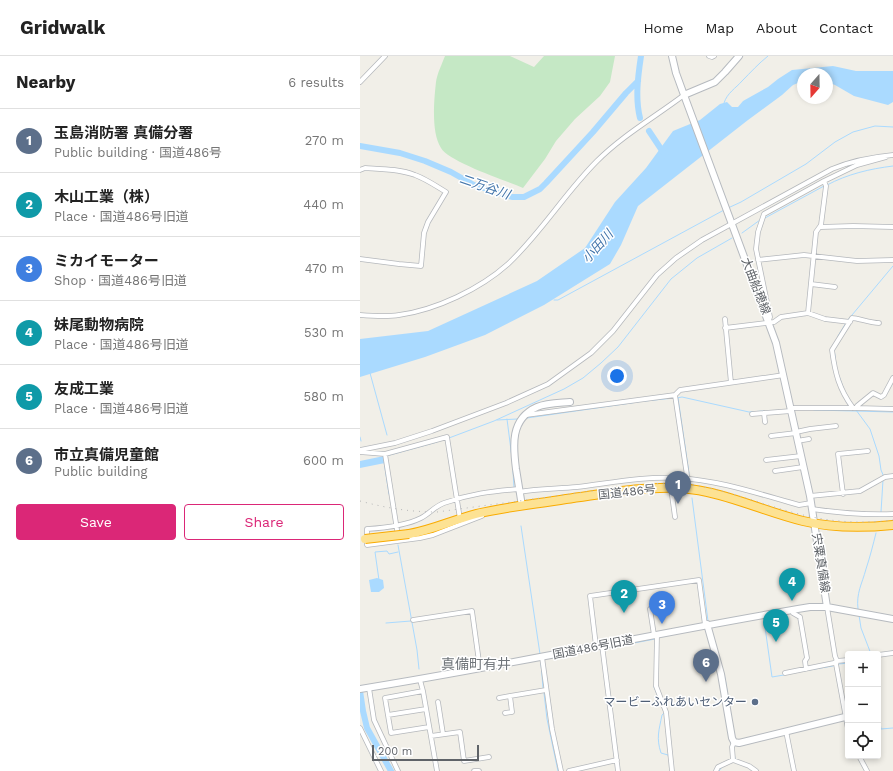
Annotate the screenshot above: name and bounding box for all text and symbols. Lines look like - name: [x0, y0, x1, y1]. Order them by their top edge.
- text: Gridwalk: [20, 16, 105, 39]
- text: Home: [643, 20, 683, 36]
- text: Map: [705, 20, 734, 36]
- text: About: [756, 20, 797, 36]
- text: Contact: [819, 20, 873, 36]
- north arrow: [797, 68, 833, 104]
- text: Nearby: [16, 72, 75, 92]
- text: 6 results: [288, 75, 344, 90]
- text: 玉島消防署 真備分署: [54, 124, 193, 142]
- text: 1: [26, 133, 32, 148]
- text: 270 m: [305, 133, 344, 148]
- text: Public building · 国道486号: [54, 145, 222, 160]
- water label: 二万谷川: [458, 171, 514, 203]
- text: 木山工業（株）: [54, 188, 159, 206]
- text: 2: [25, 197, 33, 212]
- text: 440 m: [303, 197, 344, 212]
- text: Place · 国道486号旧道: [54, 209, 189, 224]
- water label: 小田川: [579, 225, 617, 266]
- text: ミカイモーター: [54, 252, 159, 270]
- street label: 大曲船穂線: [739, 255, 773, 317]
- text: 3: [25, 261, 33, 276]
- text: 470 m: [305, 261, 344, 276]
- text: Shop · 国道486号旧道: [54, 273, 187, 288]
- text: 妹尾動物病院: [54, 316, 144, 334]
- text: 4: [25, 325, 33, 340]
- text: 530 m: [304, 325, 344, 340]
- text: Place · 国道486号旧道: [54, 337, 189, 352]
- your location: [607, 366, 627, 386]
- text: 友成工業: [54, 380, 114, 398]
- text: 5: [25, 389, 33, 404]
- text: 580 m: [304, 389, 344, 404]
- text: Place · 国道486号旧道: [54, 401, 189, 416]
- text: 市立真備児童館: [54, 446, 159, 464]
- text: 6: [25, 453, 33, 468]
- text: 600 m: [303, 453, 344, 468]
- text: Public building: [54, 464, 147, 479]
- pin: 1: [665, 471, 691, 504]
- street label: 国道486号: [597, 482, 657, 502]
- button: Save: [16, 504, 176, 540]
- button: Share: [184, 504, 344, 540]
- street label: 宍粟真備線: [809, 532, 833, 594]
- pin: 4: [779, 568, 805, 601]
- pin: 2: [611, 580, 637, 613]
- pin: 3: [649, 591, 675, 624]
- pin: 5: [763, 609, 789, 642]
- street label: 国道486号旧道: [551, 632, 635, 662]
- pin: 6: [693, 649, 719, 682]
- map controls: [845, 651, 881, 759]
- button: +: [845, 651, 881, 687]
- district label: 真備町有井: [441, 656, 511, 672]
- button: −: [845, 687, 881, 723]
- place label: マービーふれあいセンター: [603, 695, 747, 709]
- marker: マービーふれあいセンター: [750, 697, 760, 707]
- button: locate: [845, 723, 881, 759]
- scale bar: [372, 743, 479, 762]
- text: 200 m: [378, 745, 412, 758]

